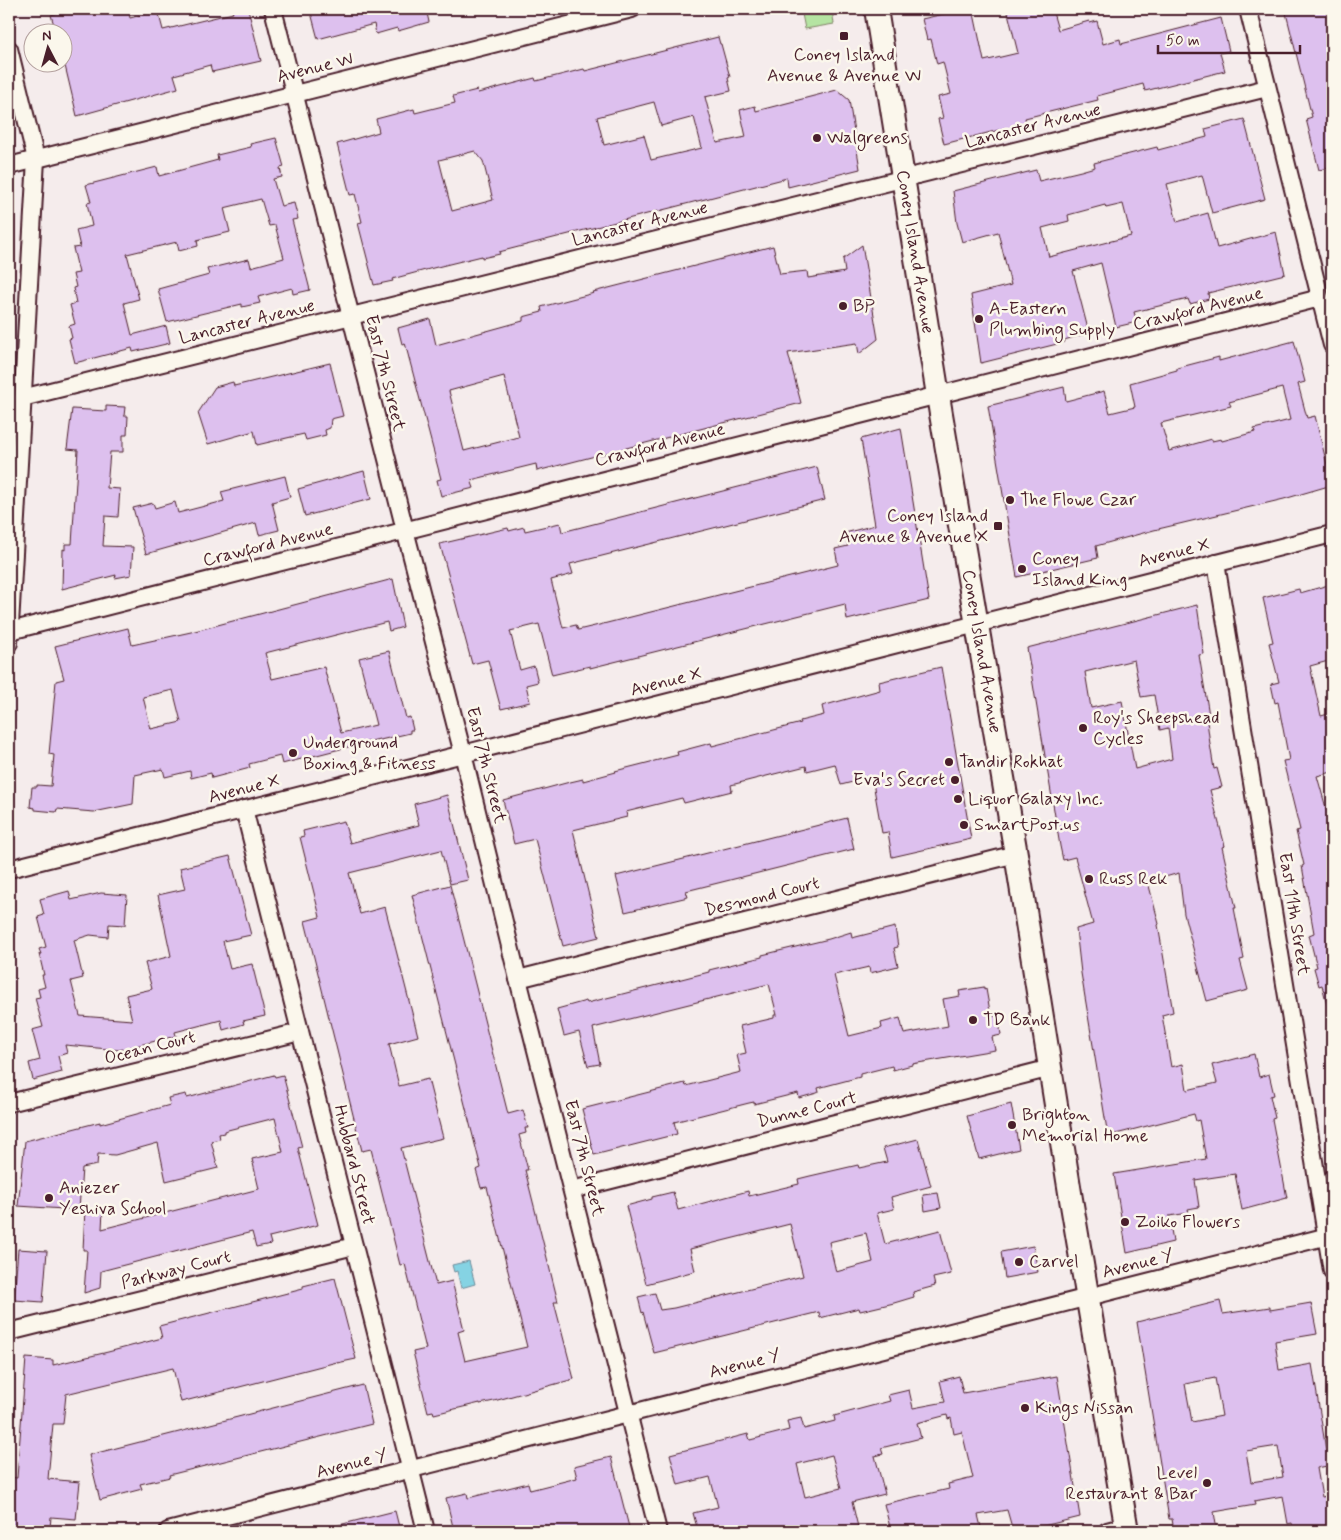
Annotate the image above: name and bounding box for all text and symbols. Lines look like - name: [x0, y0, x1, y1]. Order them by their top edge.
- north arrow: [22, 22, 72, 72]
- scale bar: [1158, 22, 1301, 54]
- text: N: [41, 27, 52, 46]
- marker: Coney Island Avenue & Avenue W: [838, 30, 850, 42]
- text: 50 m: [1166, 31, 1200, 51]
- place label: Coney Island Avenue & Avenue W: [767, 43, 921, 88]
- street label: Avenue W: [274, 47, 356, 89]
- street label: Lancaster Avenue: [963, 98, 1103, 154]
- place label: Walgreens: [827, 126, 908, 151]
- marker: Walgreens: [811, 132, 823, 144]
- street label: Coney Island Avenue: [890, 168, 940, 335]
- street label: Lancaster Avenue: [570, 196, 710, 252]
- street label: Crawford Avenue: [1130, 281, 1266, 339]
- street label: Lancaster Avenue: [177, 294, 317, 350]
- place label: BP: [853, 294, 875, 318]
- place label: A-Eastern Plumbing Supply: [989, 297, 1115, 343]
- marker: BP: [837, 300, 849, 312]
- street label: East 7th Street: [359, 312, 411, 434]
- marker: A-Eastern Plumbing Supply: [973, 313, 985, 325]
- street label: Crawford Avenue: [592, 417, 728, 475]
- place label: The Flowe Czar: [1020, 488, 1137, 512]
- marker: The Flowe Czar: [1004, 494, 1016, 506]
- place label: Coney Island Avenue & Avenue X: [839, 504, 988, 549]
- street label: Crawford Avenue: [200, 517, 336, 575]
- marker: Coney Island Avenue & Avenue X: [992, 520, 1004, 532]
- street label: Avenue X: [1136, 533, 1212, 573]
- place label: Coney Island King: [1032, 547, 1127, 592]
- marker: Coney Island King: [1016, 563, 1028, 575]
- street label: Coney Island Avenue: [956, 568, 1007, 735]
- street label: Avenue X: [628, 662, 704, 702]
- street label: East 7th Street: [460, 704, 512, 826]
- place label: Roy's Sheepshead Cycles: [1093, 706, 1220, 751]
- marker: Roy's Sheepshead Cycles: [1077, 722, 1089, 734]
- place label: Underground Boxing & Fitness: [303, 731, 436, 776]
- marker: Underground Boxing & Fitness: [287, 747, 299, 759]
- place label: Tandir Rokhat: [959, 750, 1063, 774]
- marker: Tandir Rokhat: [943, 756, 955, 768]
- place label: Eva's Secret: [853, 768, 945, 792]
- street label: Avenue X: [206, 769, 282, 809]
- marker: Eva's Secret: [949, 774, 961, 786]
- place label: Liquor Galaxy Inc.: [968, 787, 1103, 811]
- marker: Liquor Galaxy Inc.: [952, 793, 964, 805]
- place label: SmartPost.us: [974, 813, 1080, 837]
- marker: SmartPost.us: [958, 819, 970, 831]
- street label: East 11th Street: [1272, 851, 1316, 978]
- place label: Russ Rek: [1099, 867, 1167, 891]
- street label: Desmond Court: [702, 871, 822, 923]
- marker: Russ Rek: [1083, 873, 1095, 885]
- place label: TD Bank: [983, 1008, 1050, 1032]
- marker: TD Bank: [967, 1014, 979, 1026]
- street label: Ocean Court: [102, 1025, 198, 1071]
- street label: Dunne Court: [755, 1086, 859, 1134]
- street label: East 7th Street: [558, 1097, 610, 1219]
- street label: Hubbard Street: [327, 1102, 381, 1228]
- place label: Brighton Memorial Home: [1022, 1103, 1148, 1148]
- marker: Brighton Memorial Home: [1006, 1119, 1018, 1131]
- place label: Aniezer Yeshiva School: [59, 1176, 166, 1221]
- marker: Aniezer Yeshiva School: [43, 1192, 55, 1204]
- place label: Zoiko Flowers: [1135, 1210, 1240, 1234]
- marker: Zoiko Flowers: [1119, 1216, 1131, 1228]
- street label: Avenue Y: [1100, 1243, 1177, 1284]
- street label: Parkway Court: [119, 1245, 234, 1295]
- place label: Carvel: [1029, 1250, 1079, 1274]
- marker: Carvel: [1013, 1256, 1025, 1268]
- street label: Avenue Y: [707, 1343, 784, 1384]
- place label: Kings Nissan: [1035, 1396, 1134, 1421]
- marker: Kings Nissan: [1019, 1402, 1031, 1414]
- street label: Avenue Y: [314, 1443, 391, 1484]
- place label: Level Restaurant & Bar: [1065, 1461, 1198, 1506]
- marker: Level Restaurant & Bar: [1201, 1477, 1213, 1489]

